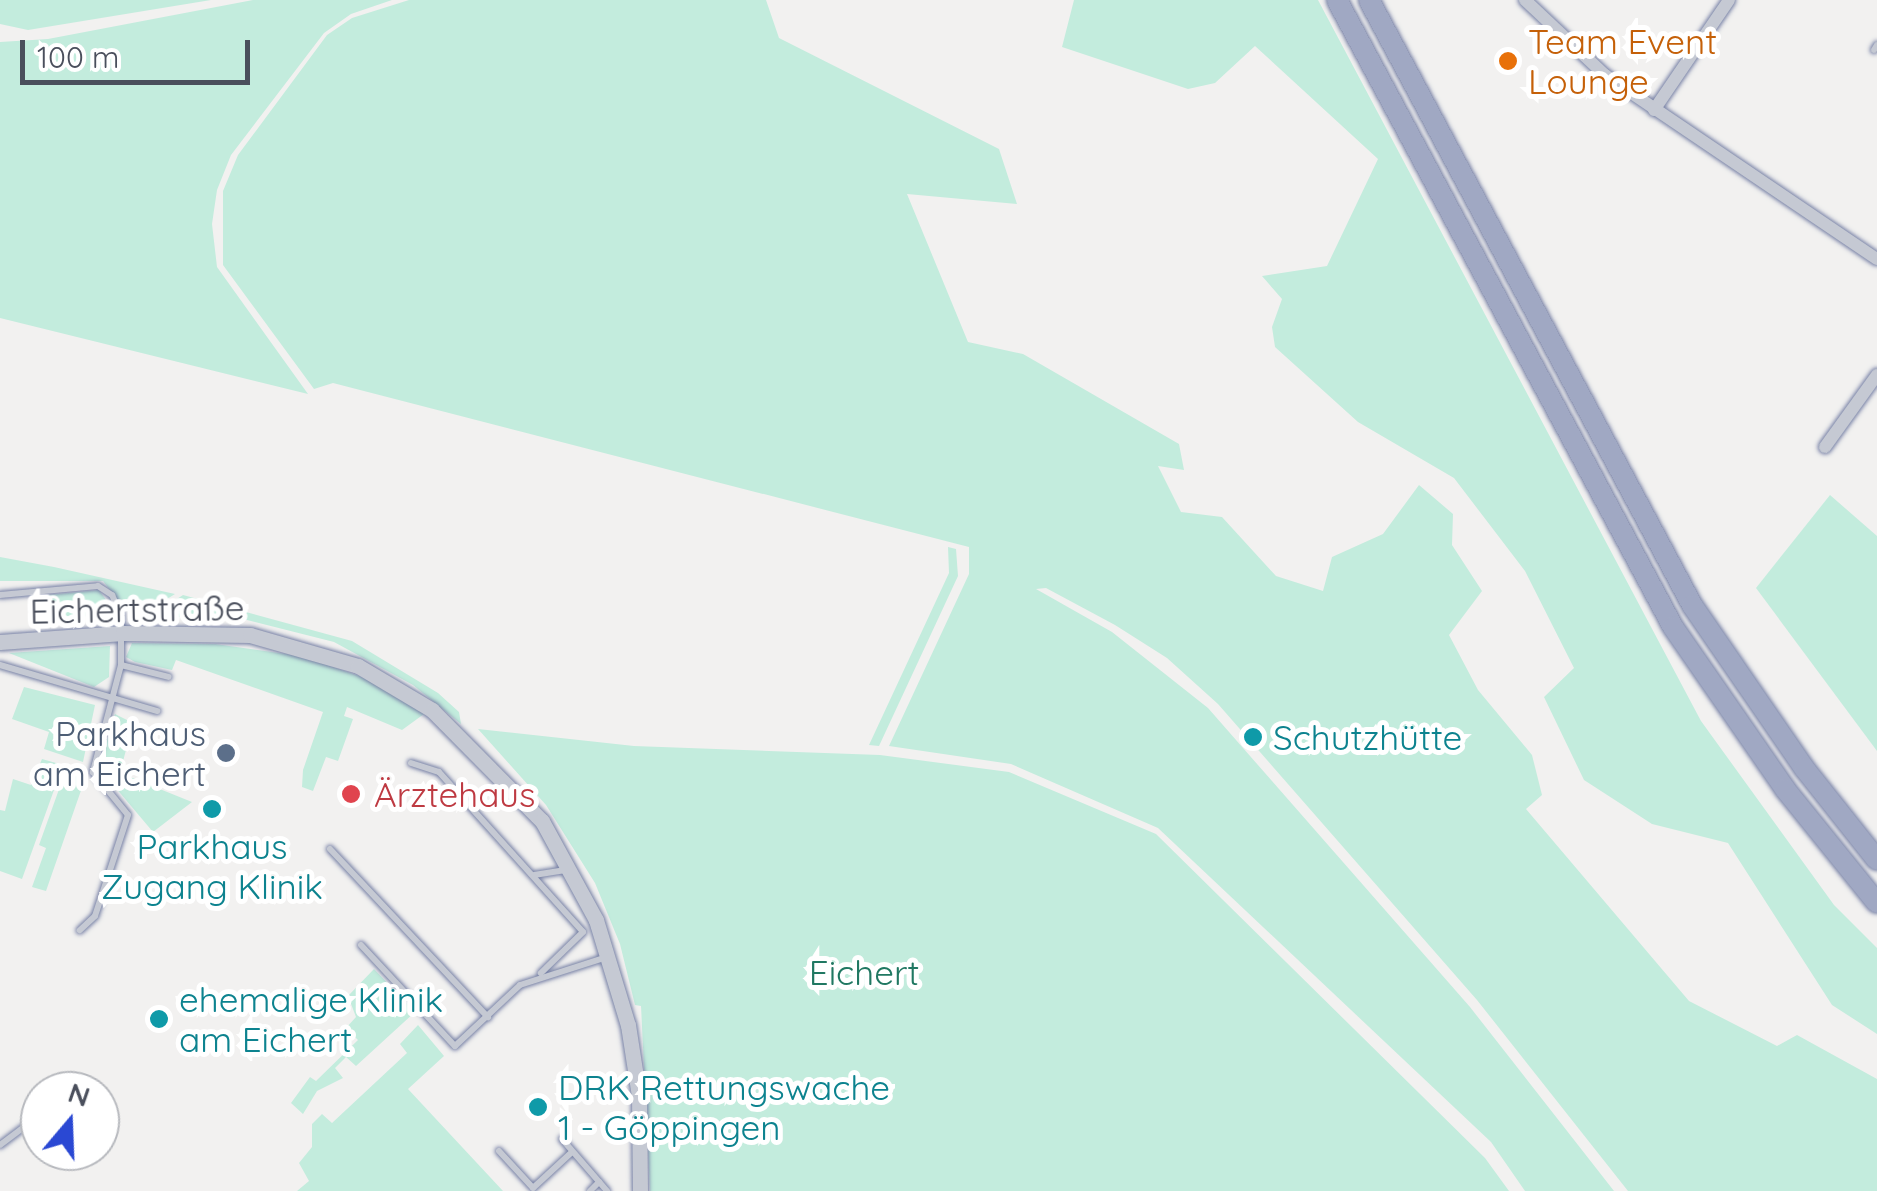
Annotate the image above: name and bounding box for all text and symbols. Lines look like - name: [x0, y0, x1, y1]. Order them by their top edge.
- scale bar: [25, 20, 255, 82]
- place label: Team Event Lounge: [1528, 20, 1717, 102]
- text: 100 m: [37, 38, 119, 76]
- marker: Team Event Lounge: [1497, 50, 1519, 72]
- street label: Eichertstraße: [29, 586, 245, 632]
- place label: Parkhaus am Eichert: [33, 712, 206, 794]
- place label: Schutzhütte: [1273, 716, 1462, 758]
- marker: Schutzhütte: [1242, 726, 1264, 748]
- marker: Parkhaus am Eichert: [215, 742, 237, 764]
- place label: Ärztehaus: [374, 773, 535, 815]
- marker: Ärztehaus: [338, 781, 364, 807]
- marker: Parkhaus Zugang Klinik: [201, 798, 223, 820]
- place label: Parkhaus Zugang Klinik: [101, 825, 323, 907]
- park label: Eichert: [809, 951, 919, 993]
- place label: ehemalige Klinik am Eichert: [179, 978, 443, 1060]
- marker: ehemalige Klinik am Eichert: [148, 1008, 170, 1030]
- place label: DRK Rettungswache 1 - Göppingen: [558, 1066, 890, 1148]
- north arrow: [20, 1071, 120, 1171]
- text: N: [64, 1074, 95, 1114]
- marker: DRK Rettungswache 1 - Göppingen: [527, 1096, 549, 1118]

